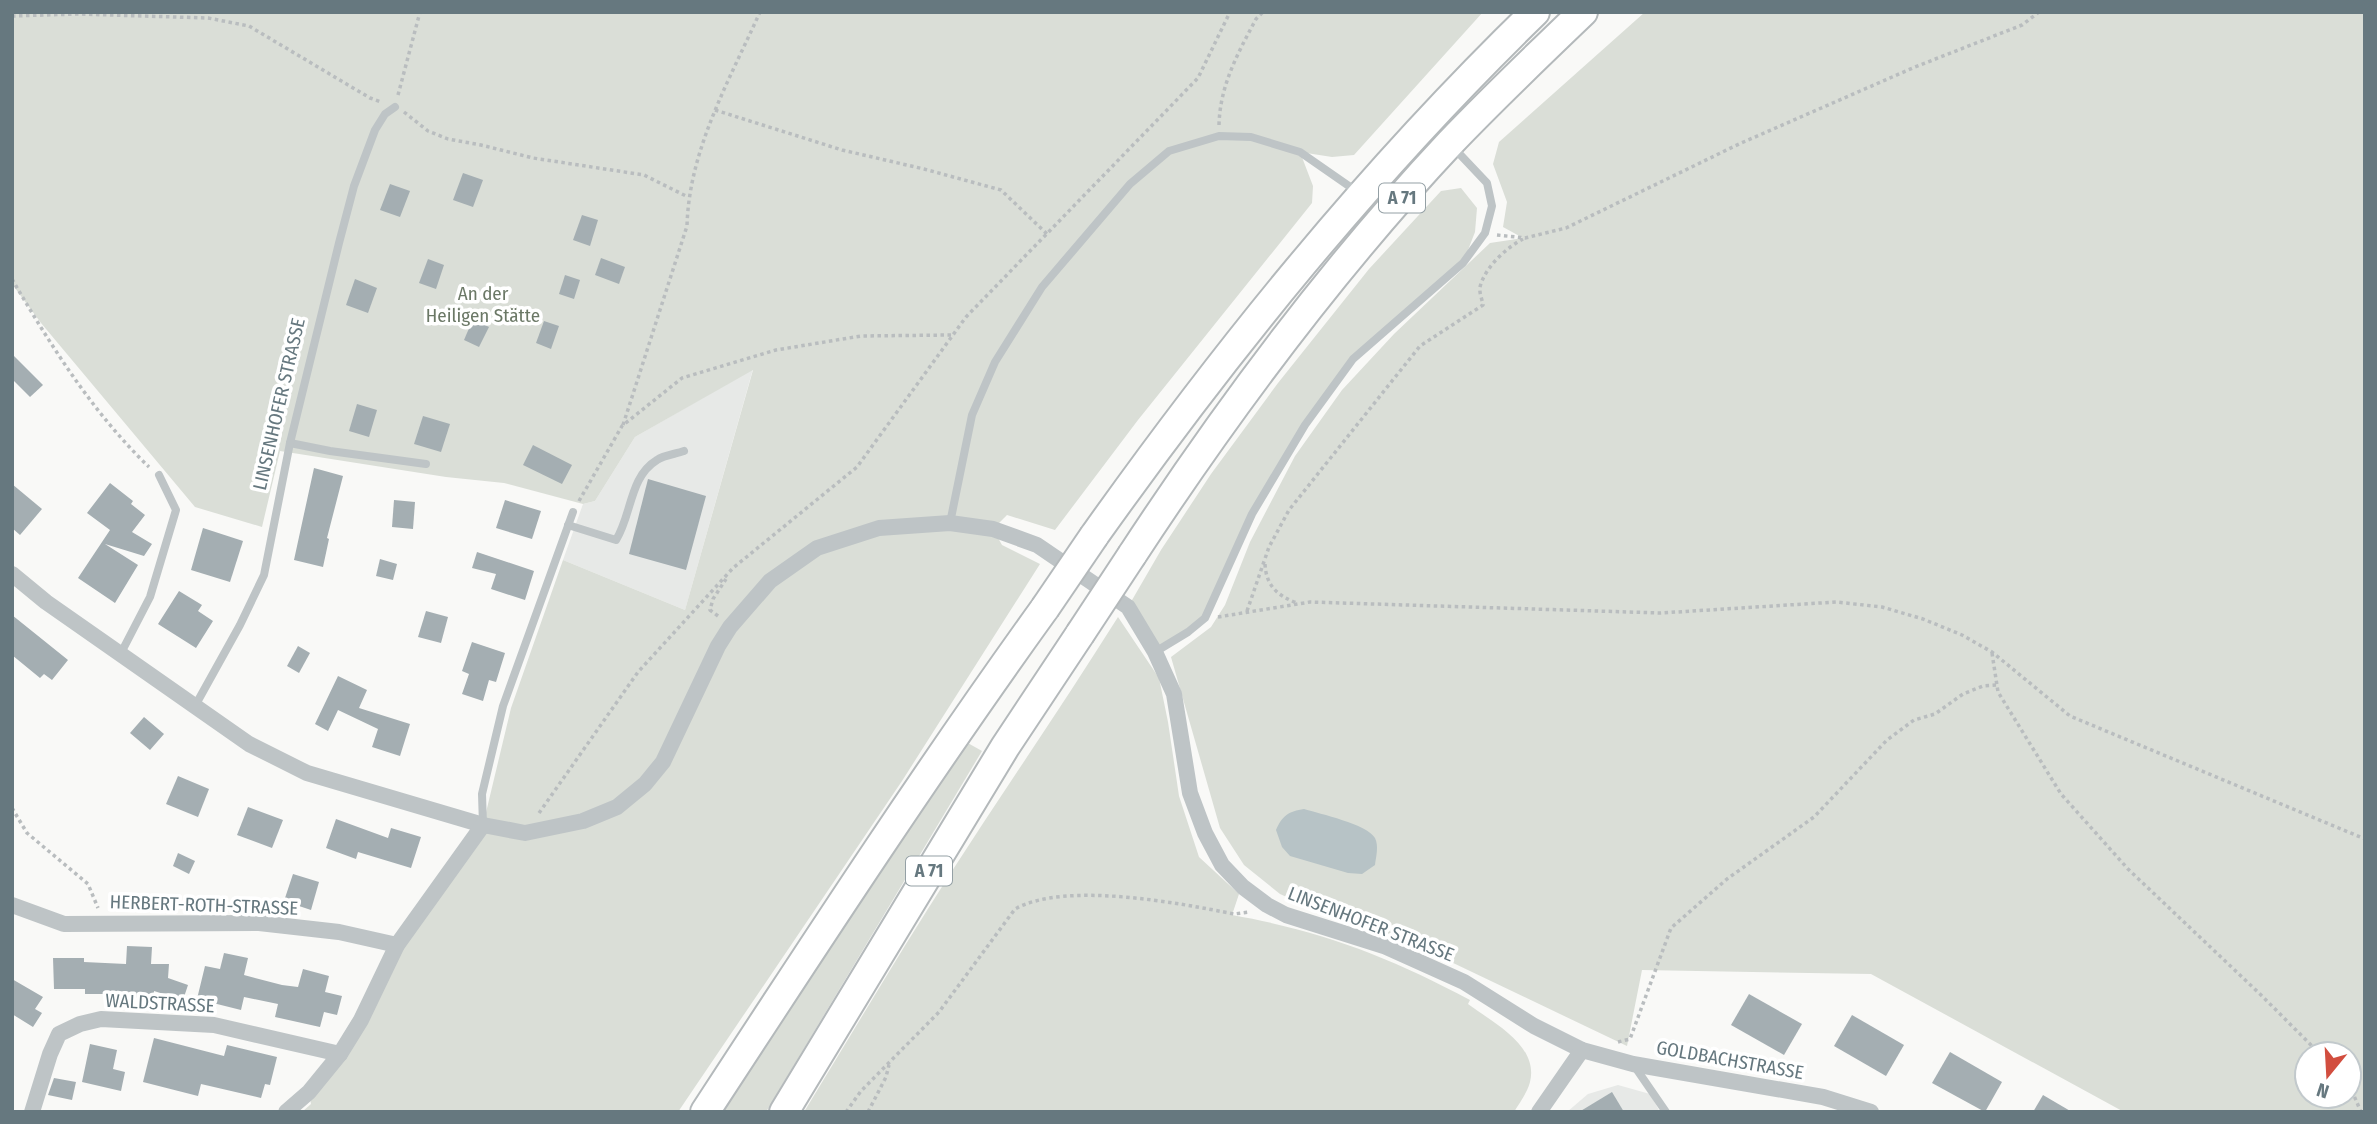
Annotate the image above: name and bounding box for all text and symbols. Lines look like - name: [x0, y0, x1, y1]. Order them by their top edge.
- road number: A 71: [1379, 183, 1425, 212]
- park label: An der Heiligen Stätte: [426, 282, 540, 327]
- street label: LINSENHOFER STRASSE: [248, 316, 310, 492]
- road number: A 71: [906, 856, 952, 886]
- street label: LINSENHOFER STRASSE: [1285, 882, 1457, 966]
- street label: HERBERT-ROTH-STRASSE: [109, 890, 299, 920]
- street label: WALDSTRASSE: [105, 989, 215, 1017]
- street label: GOLDBACHSTRASSE: [1655, 1036, 1806, 1084]
- north arrow: [2293, 1040, 2363, 1110]
- text: N: [2314, 1078, 2332, 1103]

